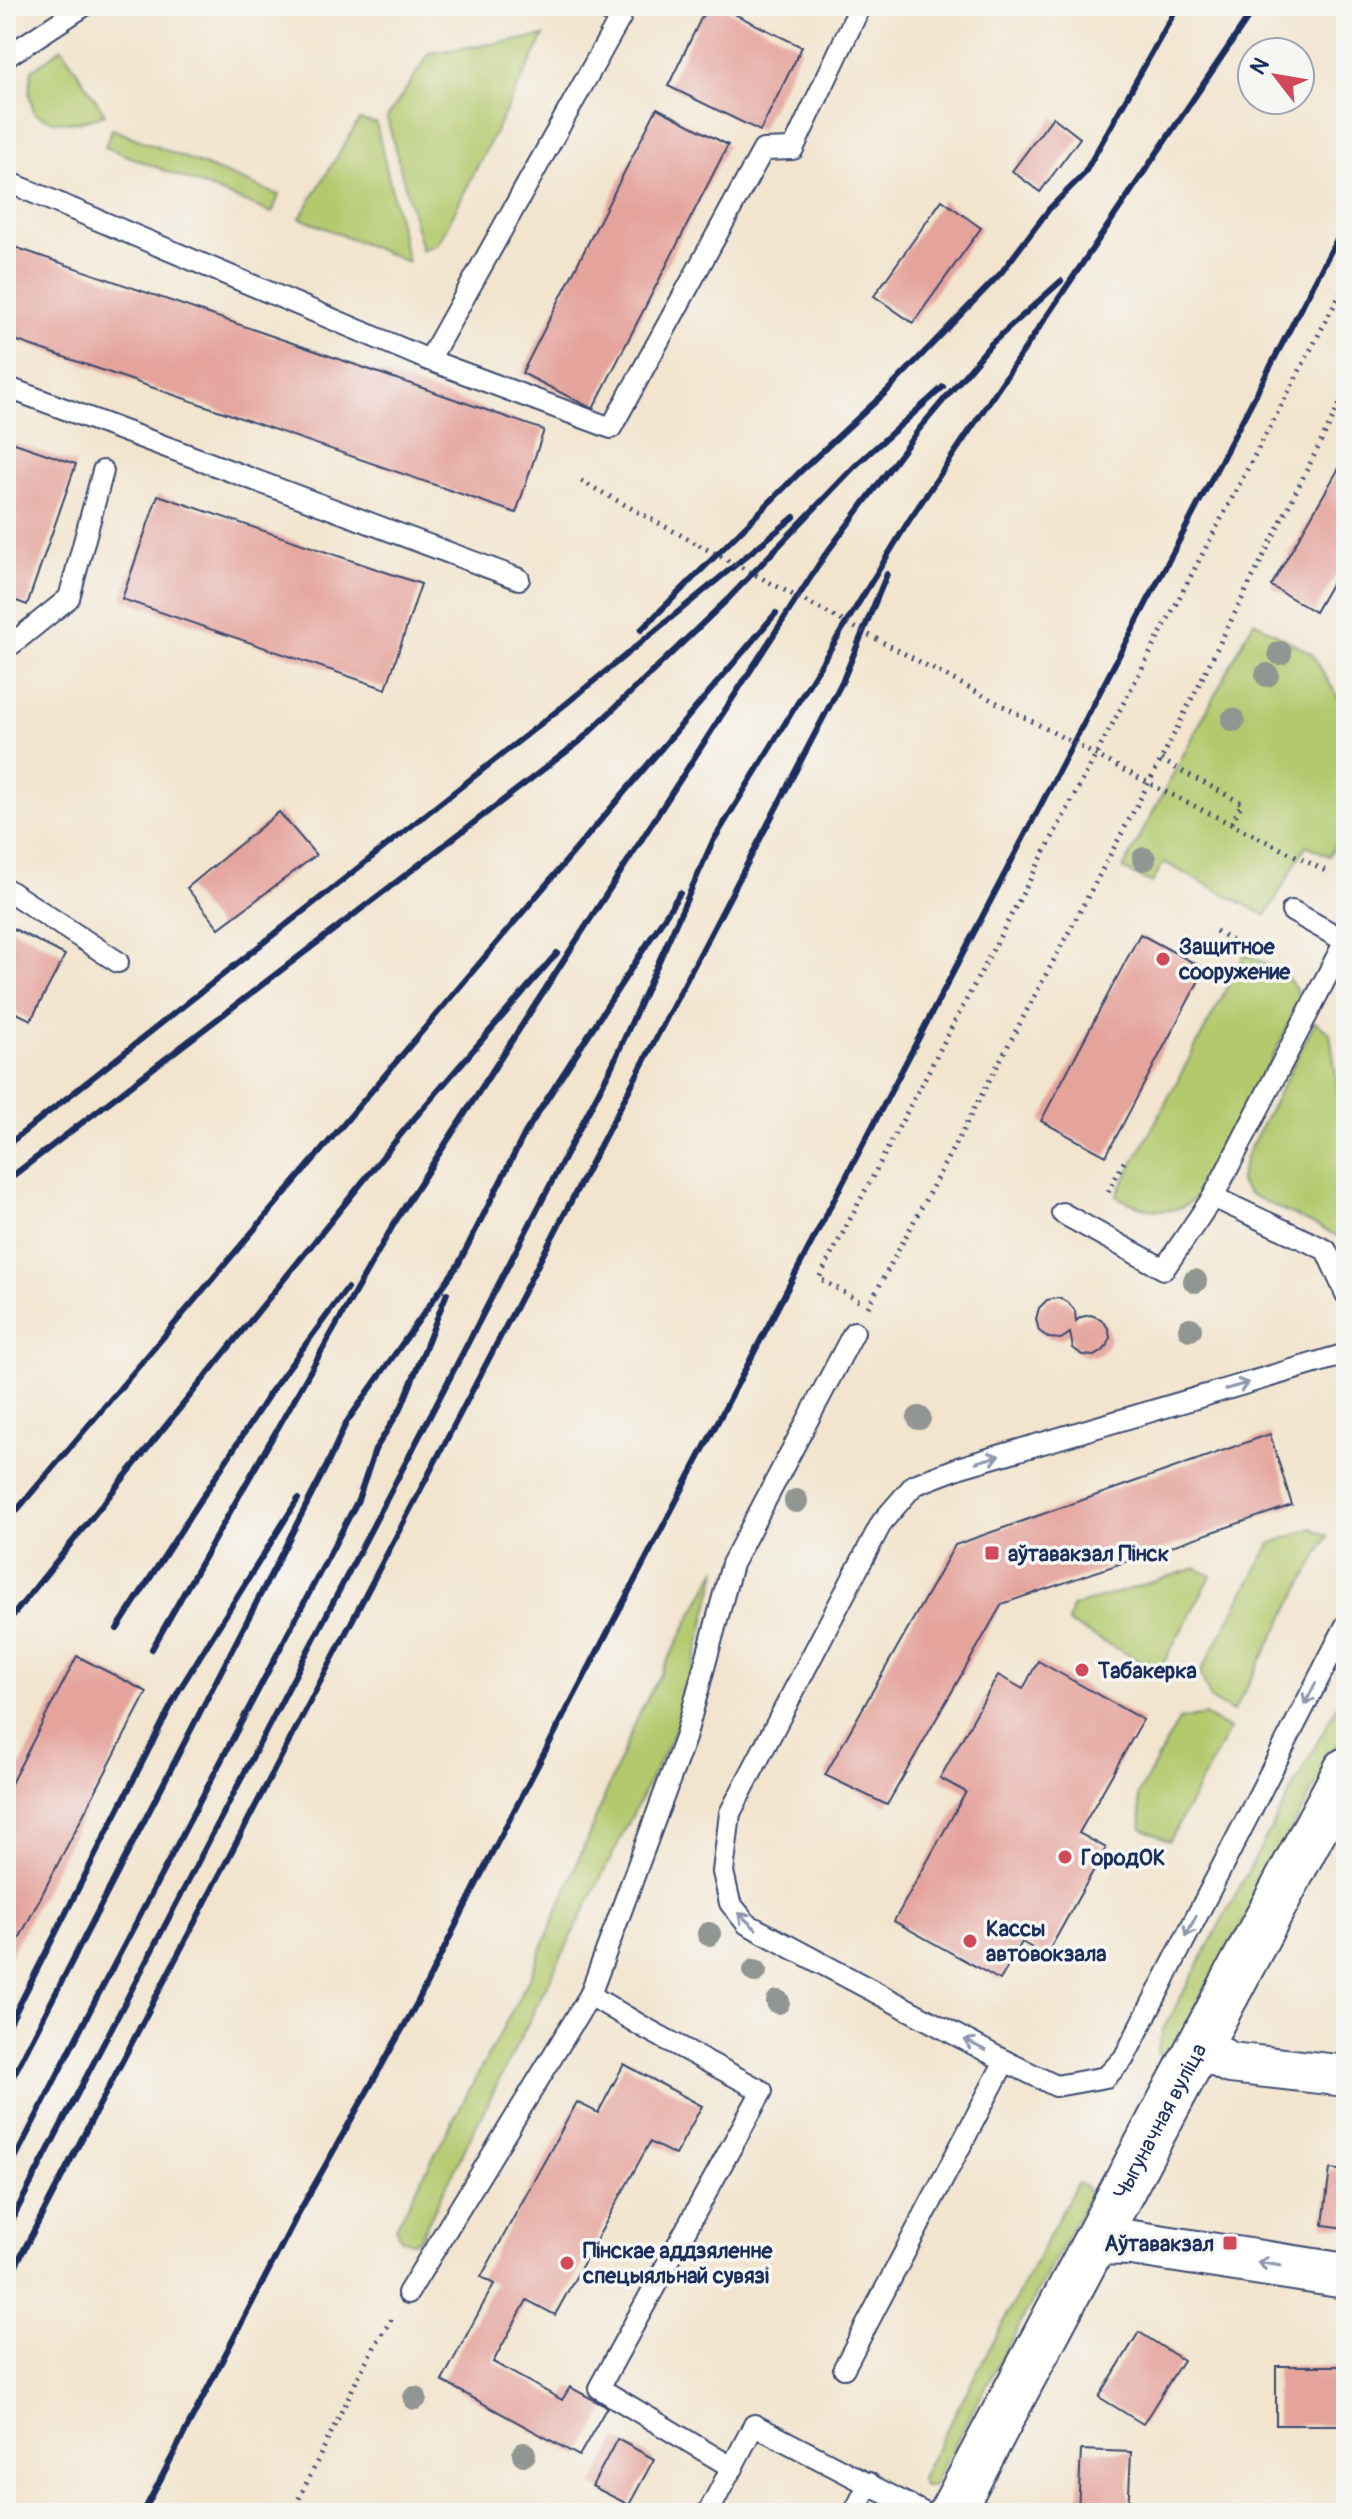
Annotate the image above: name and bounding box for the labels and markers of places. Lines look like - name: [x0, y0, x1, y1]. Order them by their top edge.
- place label: Защитное сооружение: [1178, 933, 1291, 986]
- marker: Защитное сооружение: [1154, 950, 1172, 968]
- place label: аўтавакзал Пінск: [1008, 1540, 1169, 1568]
- marker: аўтавакзал Пінск: [983, 1544, 1001, 1562]
- place label: Табакерка: [1097, 1657, 1197, 1685]
- marker: Табакерка: [1073, 1661, 1091, 1679]
- place label: ГородОК: [1081, 1844, 1165, 1872]
- marker: ГородОК: [1056, 1848, 1074, 1866]
- place label: Кассы автовокзала: [986, 1915, 1107, 1968]
- marker: Кассы автовокзала: [961, 1932, 979, 1950]
- place label: Аўтавакзал: [1104, 2230, 1214, 2258]
- marker: Аўтавакзал: [1221, 2234, 1239, 2252]
- place label: Пінскае аддзяленне спецыяльнай сувязі: [582, 2237, 773, 2290]
- marker: Пінскае аддзяленне спецыяльнай сувязі: [558, 2254, 576, 2272]

